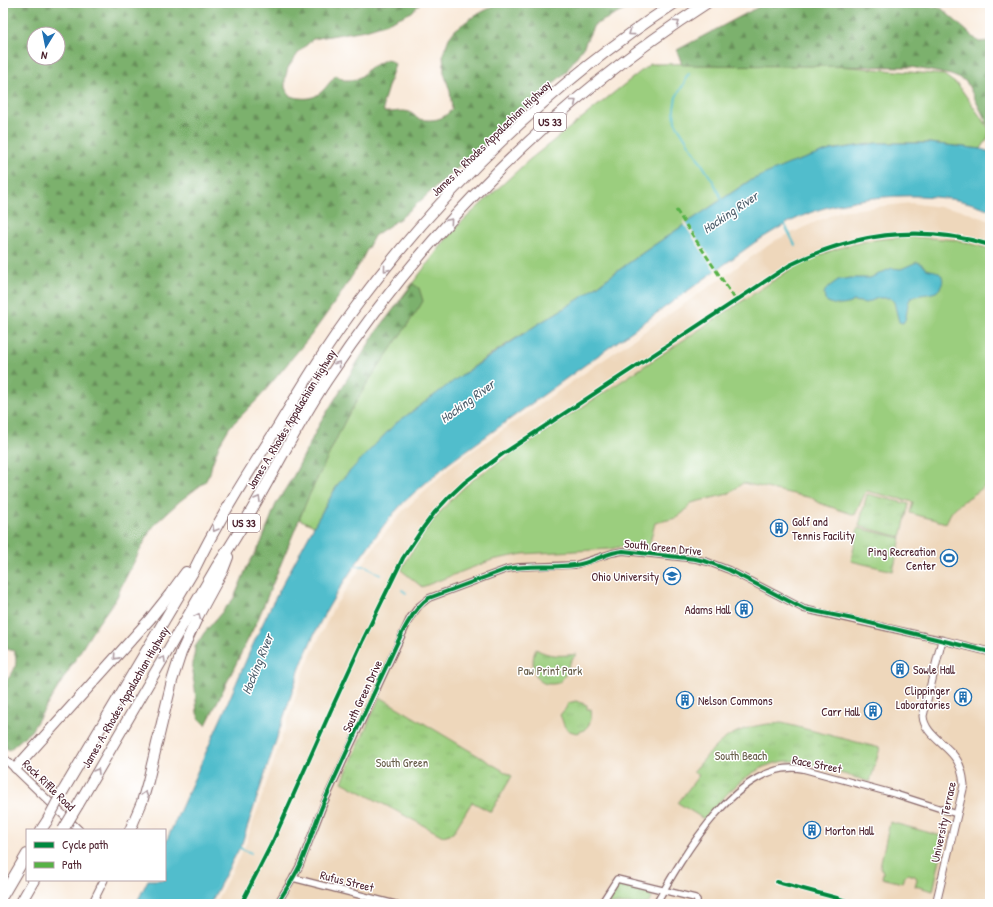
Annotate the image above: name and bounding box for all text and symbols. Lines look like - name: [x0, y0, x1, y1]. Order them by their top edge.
- one-way arrow: [673, 20, 680, 28]
- north arrow: [26, 26, 66, 66]
- one-way arrow: [629, 28, 636, 35]
- text: N: [40, 48, 48, 63]
- street label: James A. Rhodes Appalachian Highway: [427, 76, 555, 200]
- one-way arrow: [569, 99, 576, 106]
- road number: US 33: [534, 113, 566, 131]
- water label: Hocking River: [699, 186, 764, 238]
- one-way arrow: [445, 218, 453, 226]
- one-way arrow: [384, 264, 391, 271]
- street label: James A. Rhodes Appalachian Highway: [242, 346, 340, 492]
- one-way arrow: [333, 361, 340, 368]
- water label: Hocking River: [436, 374, 500, 428]
- one-way arrow: [253, 496, 260, 503]
- place label: Golf and Tennis Facility: [792, 513, 855, 544]
- road number: US 33: [228, 514, 260, 532]
- building icon: Golf and Tennis Facility: [769, 518, 789, 538]
- one-way arrow: [213, 525, 220, 532]
- street label: South Green Drive: [623, 534, 703, 560]
- place label: Ping Recreation Center: [868, 543, 936, 574]
- sports icon: Ping Recreation Center: [939, 548, 959, 568]
- school or university icon: Ohio University: [662, 566, 682, 586]
- place label: Ohio University: [592, 568, 659, 585]
- building icon: Adams Hall: [734, 599, 754, 619]
- place label: Adams Hall: [685, 601, 732, 618]
- one-way arrow: [193, 613, 201, 621]
- street label: James A. Rhodes Appalachian Highway: [77, 623, 173, 771]
- water label: Hocking River: [237, 629, 279, 697]
- one-way arrow: [113, 652, 120, 660]
- one-way arrow: [158, 656, 165, 663]
- street label: South Green Drive: [338, 657, 386, 735]
- building icon: Sowle Hall: [890, 659, 910, 679]
- place label: Sowle Hall: [913, 661, 956, 678]
- park label: Paw Print Park: [518, 662, 582, 679]
- place label: Clippinger Laboratories: [896, 682, 950, 713]
- building icon: Clippinger Laboratories: [953, 687, 973, 707]
- building icon: Nelson Commons: [675, 690, 695, 710]
- place label: Nelson Commons: [698, 692, 773, 709]
- building icon: Carr Hall: [863, 701, 883, 721]
- place label: Carr Hall: [821, 703, 861, 720]
- park label: South Beach: [715, 747, 767, 764]
- street label: Race Street: [791, 751, 844, 777]
- park label: South Green: [376, 754, 428, 771]
- street label: Rock Riffle Road: [19, 755, 79, 815]
- one-way arrow: [93, 768, 100, 775]
- street label: University Terrace: [926, 780, 960, 864]
- one-way arrow: [140, 791, 149, 798]
- building icon: Morton Hall: [802, 820, 822, 840]
- place label: Morton Hall: [825, 822, 875, 839]
- legend: [26, 829, 166, 881]
- text: Cycle path: [62, 836, 108, 853]
- text: Path: [62, 856, 82, 873]
- street label: Rufus Street: [318, 866, 376, 896]

